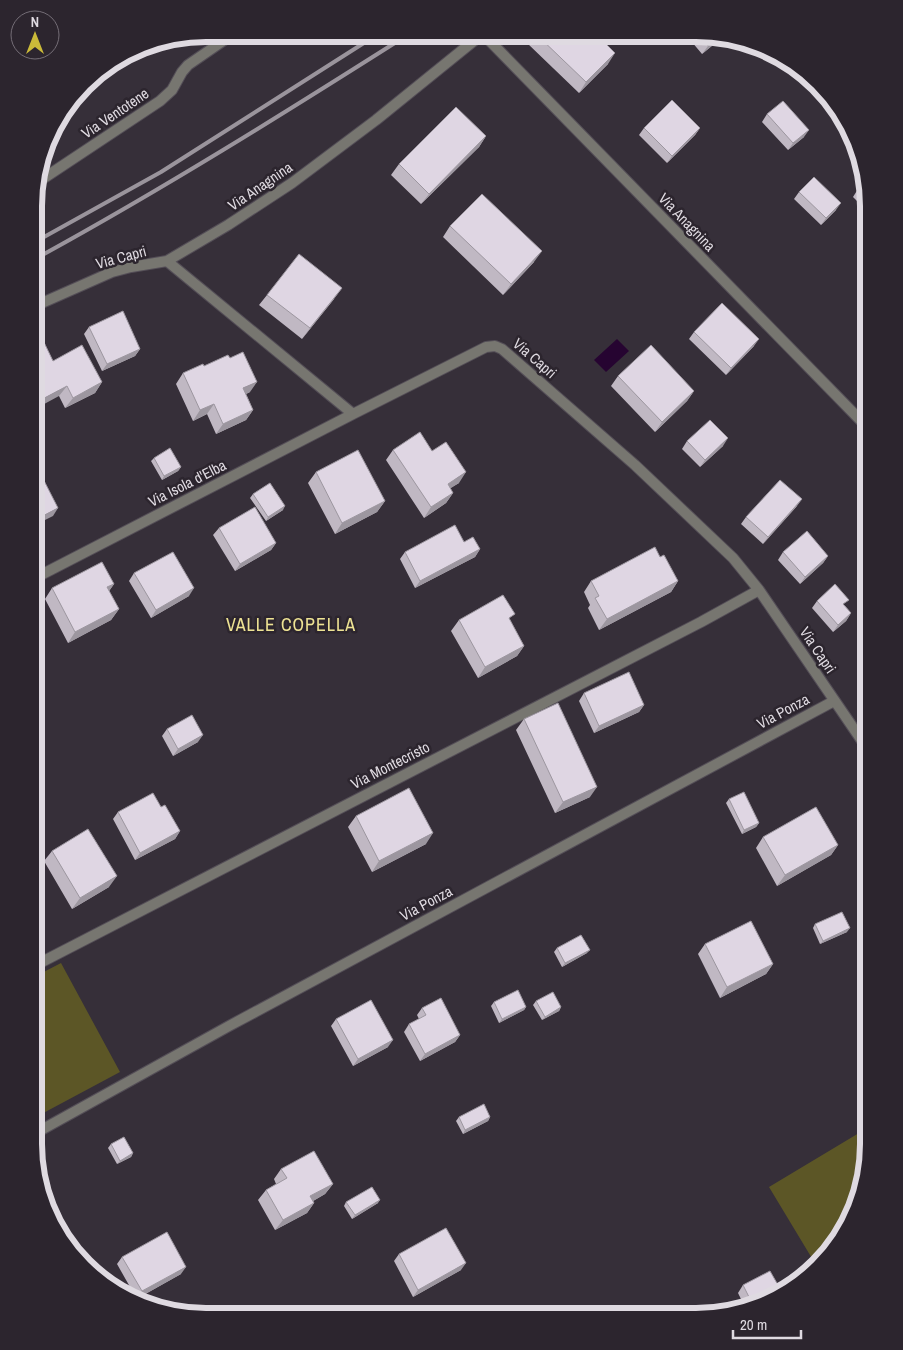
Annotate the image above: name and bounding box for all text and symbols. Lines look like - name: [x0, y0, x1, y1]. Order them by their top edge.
- north arrow: [10, 10, 60, 60]
- text: N: [31, 13, 39, 31]
- street label: Via Ventotene: [77, 83, 153, 143]
- street label: Via Anagnina: [224, 157, 297, 215]
- street label: Via Anagnina: [654, 188, 720, 256]
- street label: Via Capri: [93, 240, 149, 274]
- street label: Via Capri: [509, 333, 561, 383]
- street label: Via Isola d'Elba: [144, 454, 230, 512]
- district label: VALLE COPELLA: [226, 612, 356, 637]
- street label: Via Capri: [795, 623, 841, 677]
- street label: Via Ponza: [753, 688, 813, 734]
- street label: Via Montecristo: [347, 736, 433, 794]
- street label: Via Ponza: [396, 880, 456, 926]
- scale bar: [733, 1308, 800, 1340]
- text: 20 m: [740, 1314, 767, 1335]

